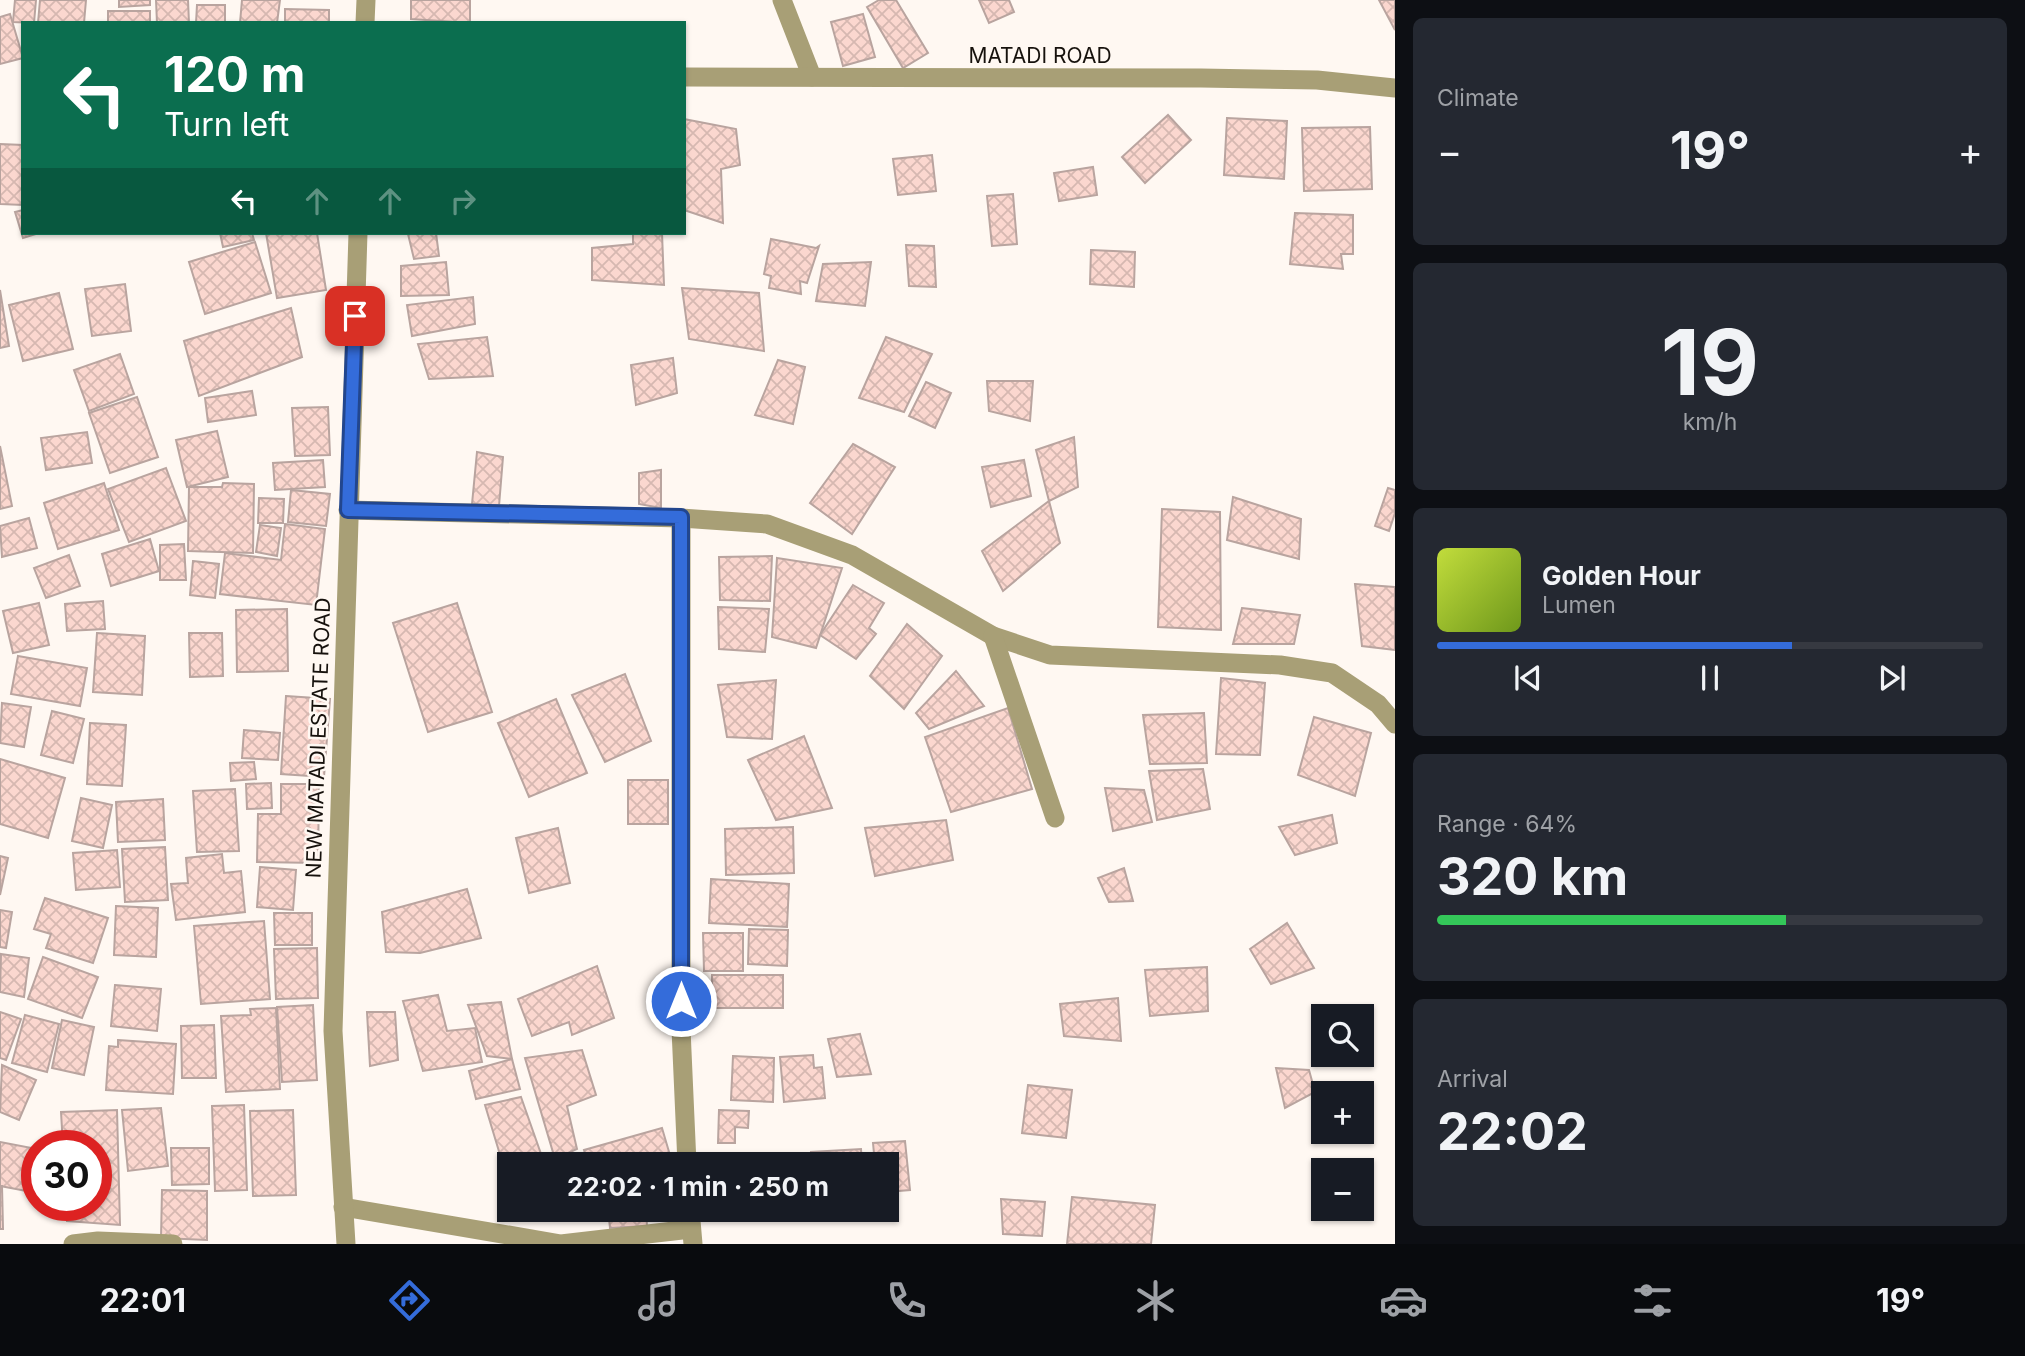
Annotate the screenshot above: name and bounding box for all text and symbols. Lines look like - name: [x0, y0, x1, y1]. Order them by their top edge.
- street label: MATADI ROAD: [968, 43, 1112, 68]
- text: 120 m: [164, 45, 305, 104]
- icon: left: [49, 49, 140, 140]
- text: Climate: [1437, 84, 1519, 112]
- text: Turn left: [164, 105, 289, 144]
- text: 19°: [1670, 119, 1750, 182]
- text: −: [1437, 128, 1462, 174]
- text: +: [1958, 128, 1983, 174]
- icon: left: [225, 182, 263, 220]
- icon: ahead: [298, 182, 336, 220]
- icon: ahead: [371, 182, 409, 220]
- icon: right: [444, 182, 482, 220]
- pin: [325, 286, 385, 346]
- icon: arrive: [336, 297, 374, 335]
- text: 19: [1661, 307, 1759, 417]
- text: km/h: [1683, 408, 1737, 436]
- text: Golden Hour: [1542, 560, 1701, 591]
- text: Lumen: [1542, 591, 1616, 619]
- street label: NEW MATADI ESTATE ROAD: [301, 597, 335, 879]
- icon: previous: [1509, 659, 1547, 697]
- icon: pause: [1691, 659, 1729, 697]
- icon: next: [1873, 659, 1911, 697]
- text: Range · 64%: [1437, 810, 1577, 838]
- text: 320 km: [1437, 845, 1628, 908]
- position arrow: [644, 964, 718, 1038]
- map controls: [1311, 1004, 1374, 1221]
- button: search: [1311, 1004, 1374, 1067]
- text: Arrival: [1437, 1065, 1508, 1093]
- button: +: [1311, 1081, 1374, 1144]
- text: 22:02: [1437, 1100, 1588, 1163]
- speed limit sign: 30: [21, 1130, 112, 1221]
- button: −: [1311, 1158, 1374, 1221]
- text: 22:02 · 1 min · 250 m: [567, 1171, 829, 1202]
- icon: directions: [385, 1276, 434, 1325]
- icon: music: [634, 1276, 683, 1325]
- icon: phone: [882, 1276, 931, 1325]
- icon: climate: [1131, 1276, 1180, 1325]
- icon: car: [1379, 1276, 1428, 1325]
- icon: filters: [1628, 1276, 1677, 1325]
- text: 22:01: [100, 1281, 186, 1320]
- text: 19°: [1876, 1281, 1925, 1320]

